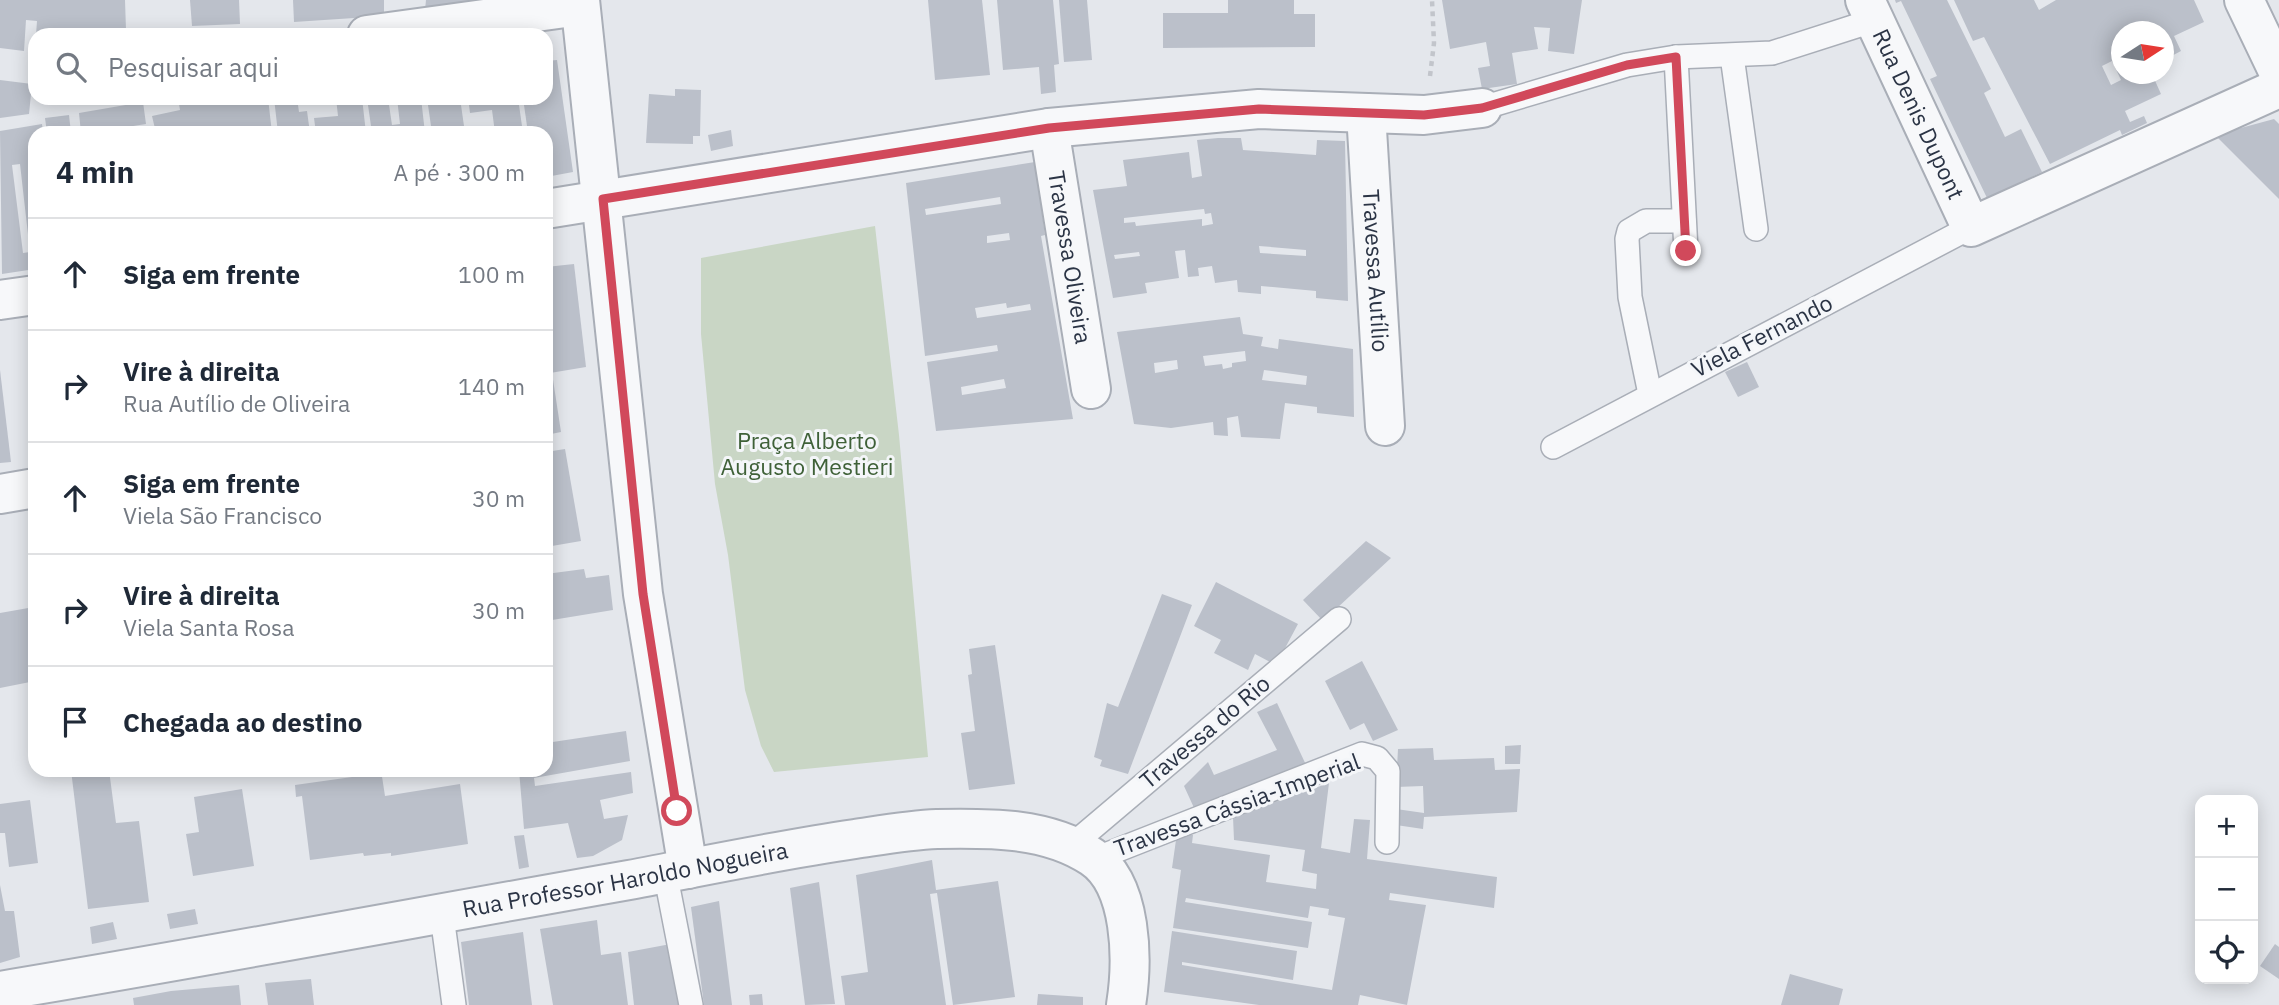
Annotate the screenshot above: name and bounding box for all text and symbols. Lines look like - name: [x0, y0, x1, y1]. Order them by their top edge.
- north arrow: [2111, 21, 2174, 84]
- street label: Rua Denis Dupont: [1866, 24, 1972, 204]
- search box: [28, 28, 553, 105]
- icon: search: [52, 48, 90, 86]
- text: Pesquisar aqui: [108, 50, 279, 84]
- text: 4 min: [56, 152, 134, 191]
- text: A pé · 300 m: [394, 157, 525, 187]
- street label: Travessa Oliveira: [1042, 168, 1100, 346]
- street label: Travessa Autílio: [1357, 188, 1396, 353]
- route end: [1670, 235, 1701, 266]
- icon: ahead: [56, 255, 94, 293]
- text: Siga em frente: [123, 257, 300, 291]
- text: 100 m: [458, 259, 525, 289]
- street label: Viela Fernando: [1686, 287, 1837, 384]
- text: Vire à direita: [123, 354, 280, 388]
- icon: right: [56, 367, 94, 405]
- text: 140 m: [458, 371, 525, 401]
- text: Rua Autílio de Oliveira: [123, 388, 350, 418]
- park label: Praça Alberto Augusto Mestieri: [720, 425, 894, 481]
- text: Siga em frente: [123, 466, 300, 500]
- icon: ahead: [56, 479, 94, 517]
- text: 30 m: [472, 483, 525, 513]
- text: Viela São Francisco: [123, 500, 322, 530]
- text: Vire à direita: [123, 578, 280, 612]
- icon: right: [56, 591, 94, 629]
- text: 30 m: [472, 595, 525, 625]
- text: Viela Santa Rosa: [123, 612, 295, 642]
- street label: Travessa do Rio: [1133, 668, 1276, 795]
- icon: arrive: [56, 703, 94, 741]
- text: Chegada ao destino: [123, 705, 362, 739]
- street label: Travessa Cássia-Imperial: [1110, 746, 1364, 863]
- route start: [661, 795, 692, 826]
- map controls: [2195, 795, 2258, 984]
- button: +: [2195, 795, 2258, 858]
- street label: Rua Professor Haroldo Nogueira: [460, 834, 790, 923]
- button: −: [2195, 858, 2258, 921]
- button: locate: [2195, 921, 2258, 984]

